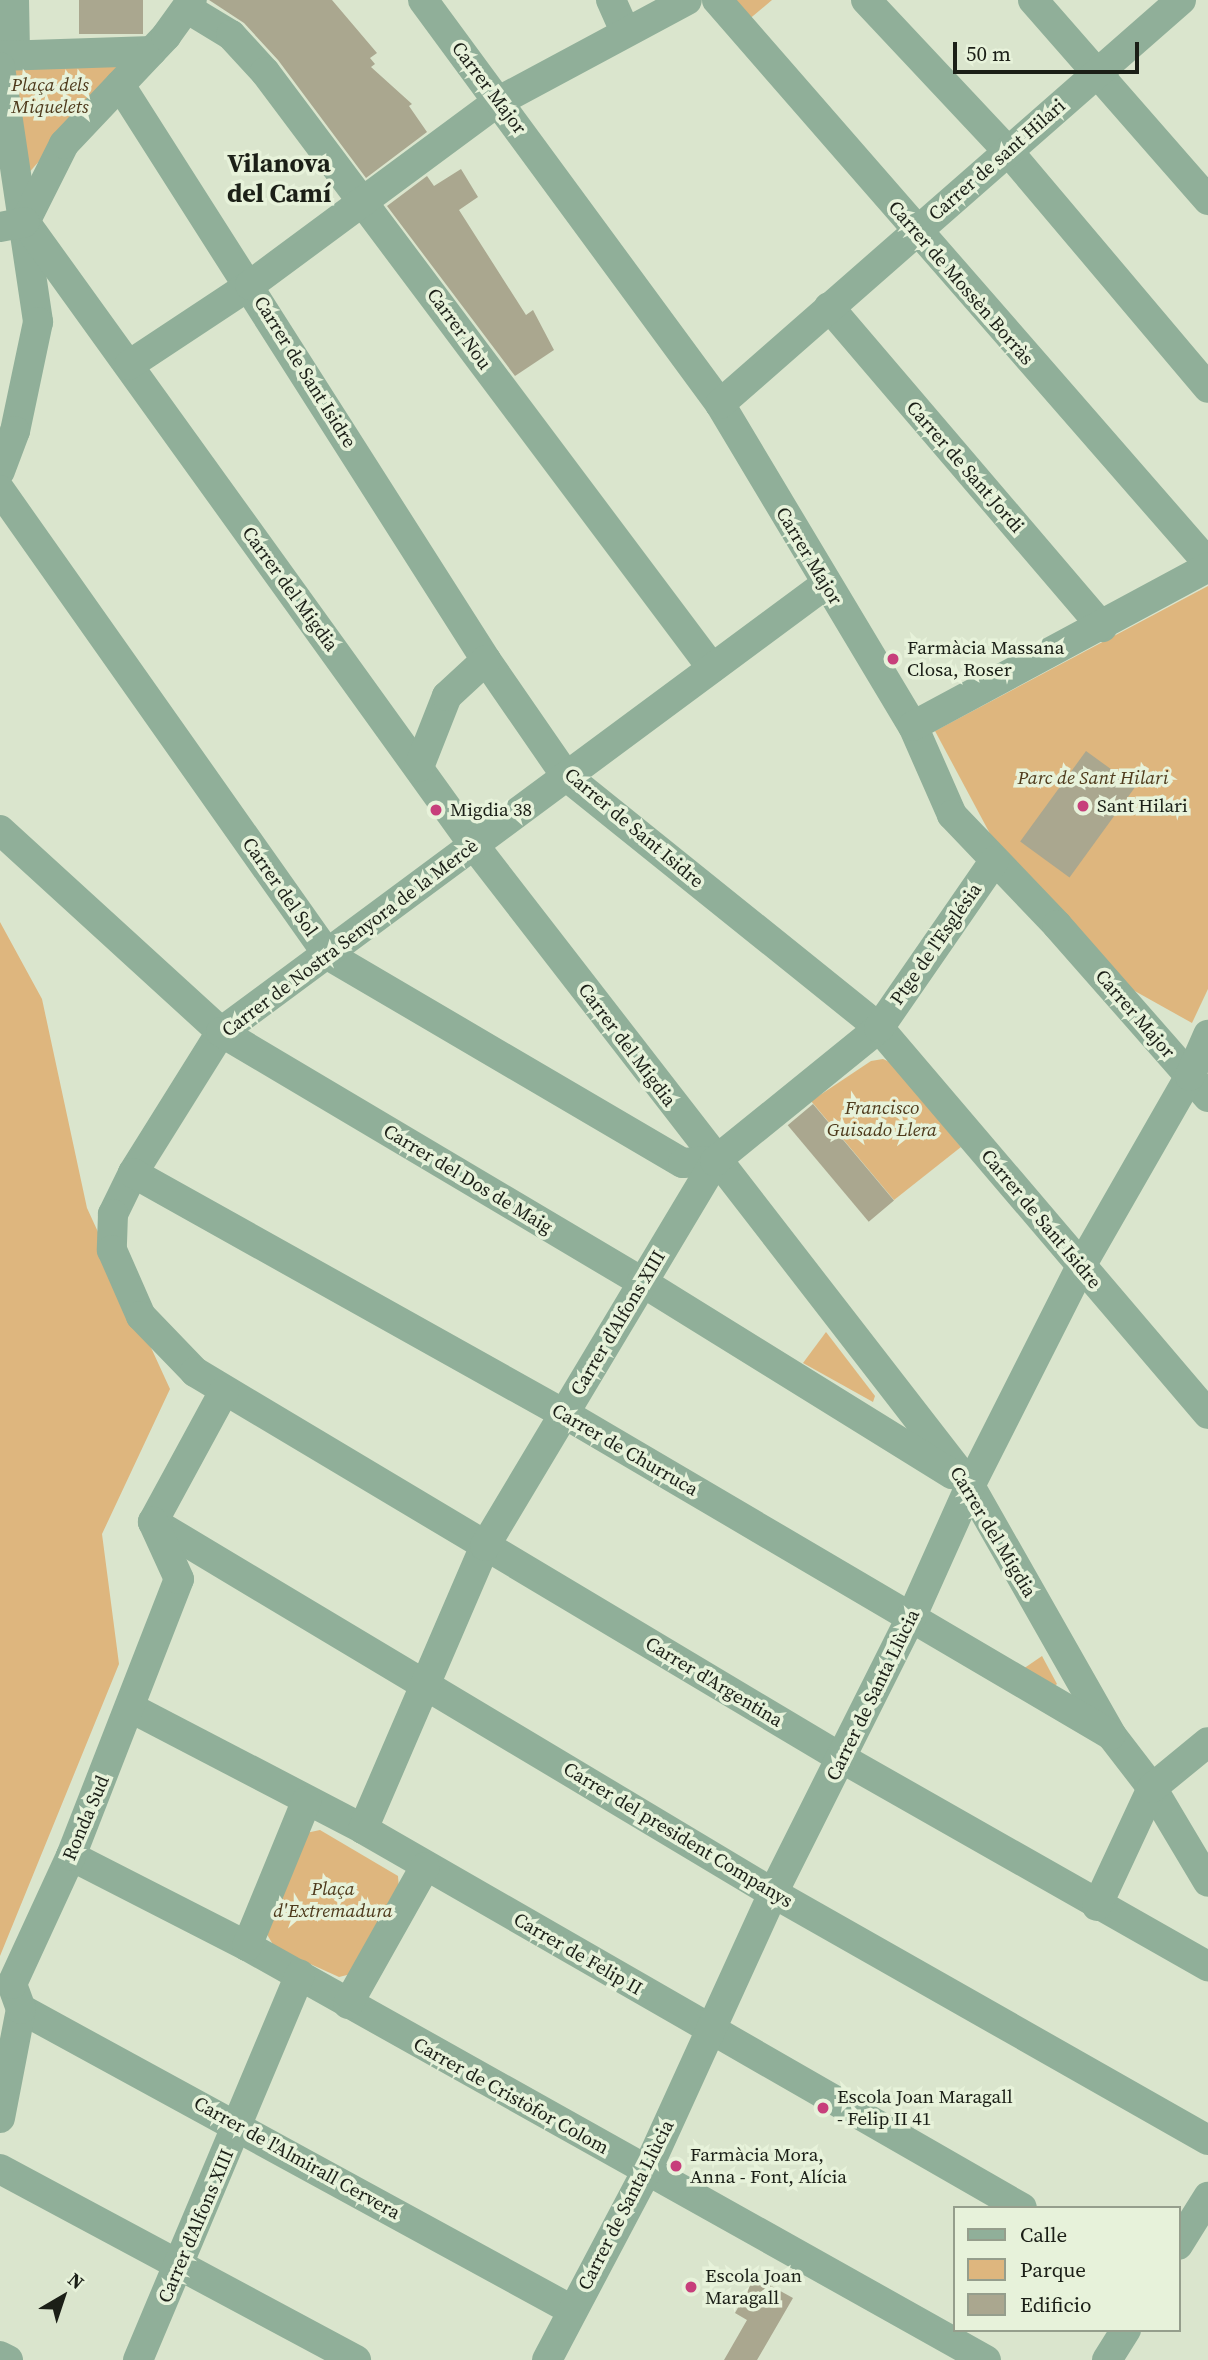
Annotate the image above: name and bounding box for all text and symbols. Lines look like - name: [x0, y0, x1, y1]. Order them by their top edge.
- scale bar: [956, 28, 1142, 72]
- street label: Carrer Major: [447, 37, 531, 139]
- text: 50 m: [966, 39, 1011, 68]
- park label: Plaça dels Miquelets: [11, 74, 89, 118]
- street label: Carrer de sant Hilari: [924, 94, 1070, 226]
- district label: Vilanova del Camí: [227, 148, 331, 210]
- street label: Carrer de Mossèn Borràs: [884, 196, 1038, 370]
- street label: Carrer Nou: [422, 284, 496, 374]
- street label: Carrer de Sant Isidre: [249, 292, 361, 452]
- street label: Carrer de Sant Jordi: [902, 396, 1028, 538]
- street label: Carrer Major: [771, 503, 847, 609]
- street label: Carrer del Migdia: [237, 522, 343, 656]
- place label: Farmàcia Massana Closa, Roser: [907, 637, 1064, 681]
- marker: Farmàcia Massana Closa, Roser: [885, 651, 901, 667]
- street label: Carrer de Sant Isidre: [560, 763, 708, 893]
- park label: Parc de Sant Hilari: [1017, 767, 1169, 789]
- place label: Sant Hilari: [1097, 795, 1188, 817]
- marker: Sant Hilari: [1075, 798, 1091, 814]
- place label: Migdia 38: [450, 799, 532, 821]
- marker: Migdia 38: [428, 802, 444, 818]
- street label: Carrer del Sol: [238, 833, 322, 941]
- street label: Carrer de Nostra Senyora de la Mercè: [217, 834, 483, 1042]
- street label: Ptge de l'Església: [886, 879, 986, 1009]
- street label: Carrer Major: [1090, 965, 1180, 1063]
- street label: Carrer del Migdia: [573, 979, 681, 1111]
- park label: Francisco Guisado Llera: [827, 1097, 937, 1141]
- street label: Carrer del Dos de Maig: [379, 1119, 557, 1239]
- street label: Carrer de Sant Isidre: [976, 1145, 1106, 1293]
- street label: Carrer d'Alfons XIII: [566, 1247, 670, 1399]
- street label: Carrer de Churruca: [548, 1399, 702, 1501]
- street label: Carrer del Migdia: [945, 1462, 1041, 1602]
- street label: Carrer de Santa Llùcia: [822, 1606, 924, 1784]
- street label: Carrer d'Argentina: [641, 1632, 787, 1732]
- street label: Carrer del president Companys: [559, 1757, 797, 1913]
- street label: Ronda Sud: [58, 1772, 114, 1864]
- park label: Plaça d'Extremadura: [273, 1878, 393, 1922]
- street label: Carrer de Felip II: [510, 1908, 646, 2000]
- street label: Carrer de Cristòfor Colom: [409, 2033, 613, 2159]
- place label: Escola Joan Maragall - Felip II 41: [837, 2086, 1013, 2130]
- street label: Carrer de l'Almirall Cervera: [190, 2092, 404, 2224]
- marker: Escola Joan Maragall - Felip II 41: [815, 2100, 831, 2116]
- street label: Carrer de Santa Llùcia: [573, 2116, 679, 2294]
- place label: Farmàcia Mora, Anna - Font, Alícia: [690, 2144, 847, 2188]
- street label: Carrer d'Alfons XIII: [153, 2146, 239, 2306]
- marker: Farmàcia Mora, Anna - Font, Alícia: [668, 2158, 684, 2174]
- legend: [953, 2206, 1180, 2332]
- text: Calle: [1020, 2220, 1067, 2249]
- text: Parque: [1020, 2255, 1086, 2284]
- north arrow: [28, 2262, 98, 2332]
- place label: Escola Joan Maragall: [705, 2265, 802, 2309]
- text: N: [63, 2266, 90, 2295]
- marker: Escola Joan Maragall: [683, 2279, 699, 2295]
- text: Edificio: [1020, 2290, 1092, 2319]

